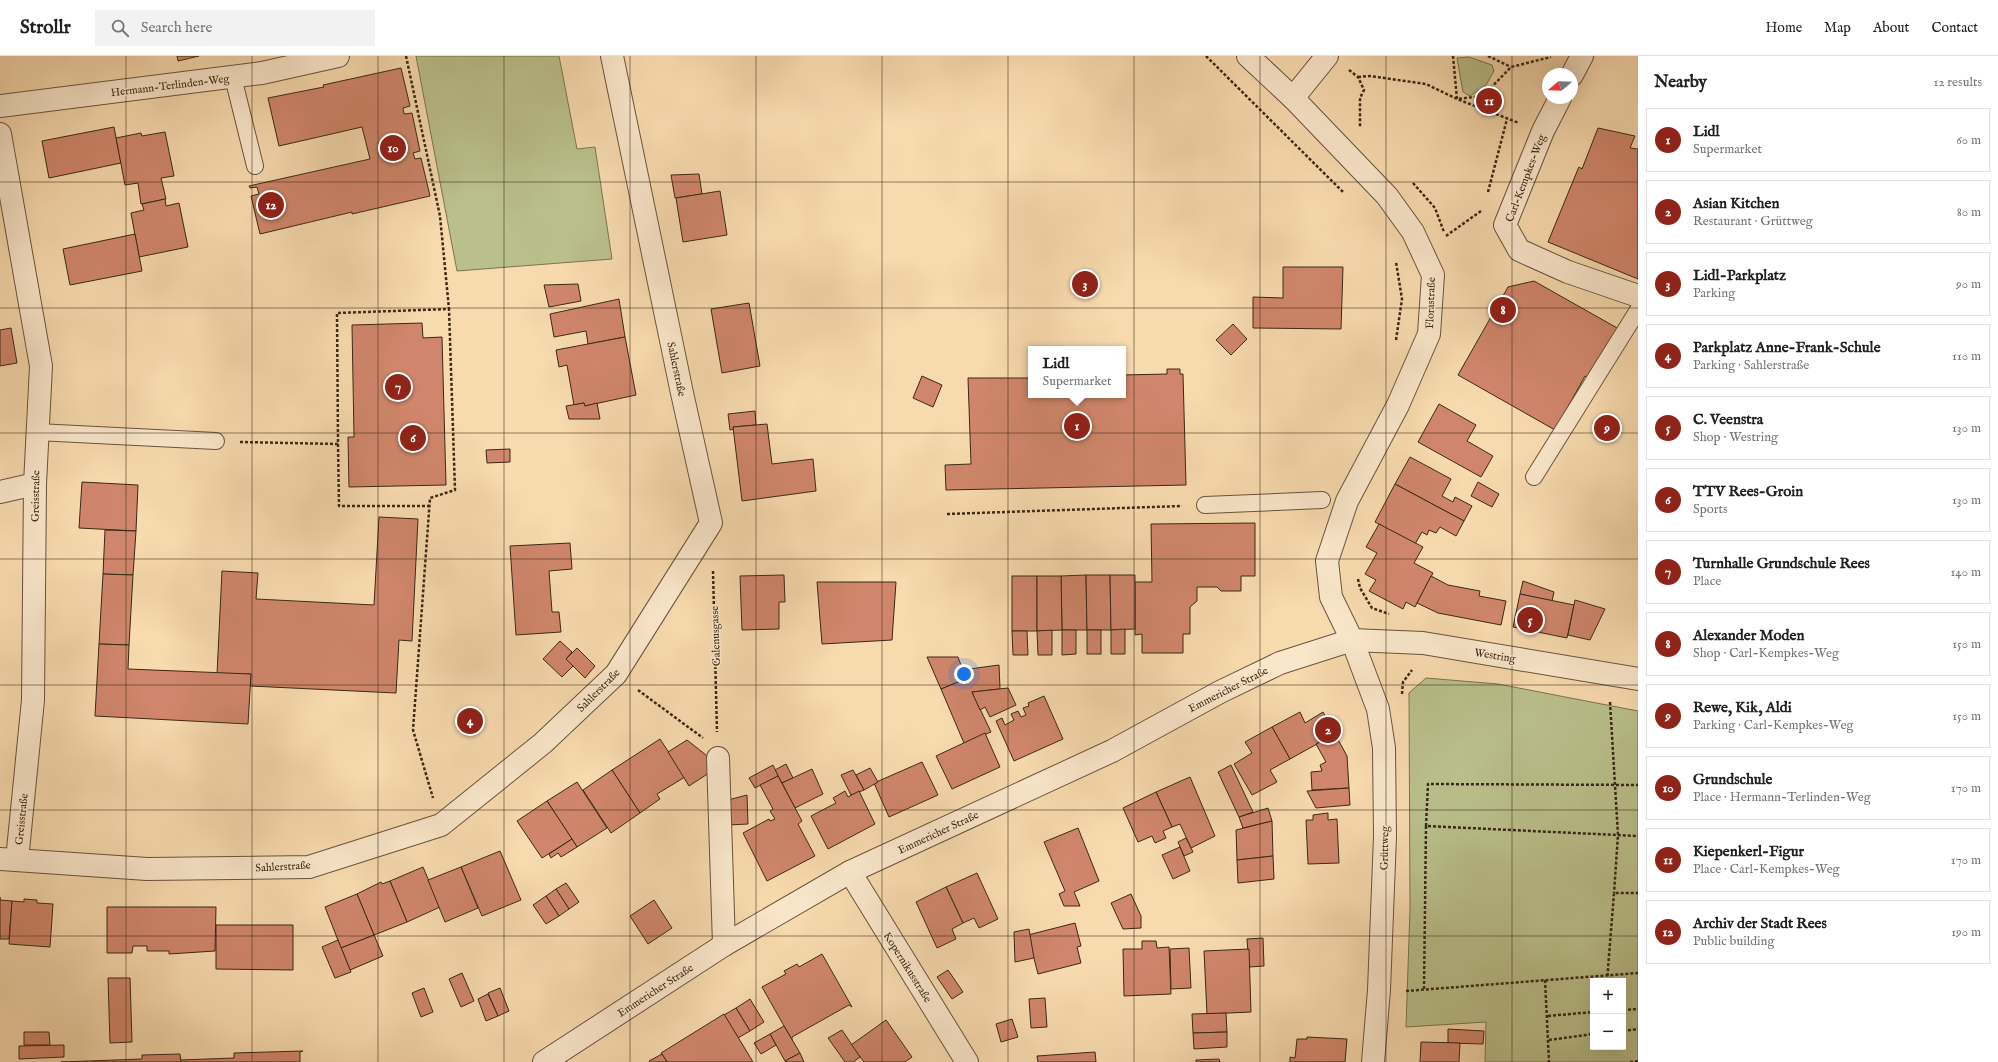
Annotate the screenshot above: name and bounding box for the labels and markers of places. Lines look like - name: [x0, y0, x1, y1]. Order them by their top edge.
- pin: 11: [1476, 86, 1502, 116]
- pin: 10: [380, 133, 406, 163]
- pin: 12: [258, 190, 284, 220]
- pin: 3: [1072, 269, 1098, 299]
- pin: 8: [1490, 295, 1516, 325]
- pin: 7: [385, 372, 411, 402]
- pin: 1: [1064, 411, 1090, 441]
- pin: 9: [1594, 413, 1620, 443]
- pin: 6: [400, 423, 426, 453]
- pin: 5: [1517, 605, 1543, 635]
- pin: 4: [457, 706, 483, 736]
- pin: 2: [1315, 715, 1341, 745]

